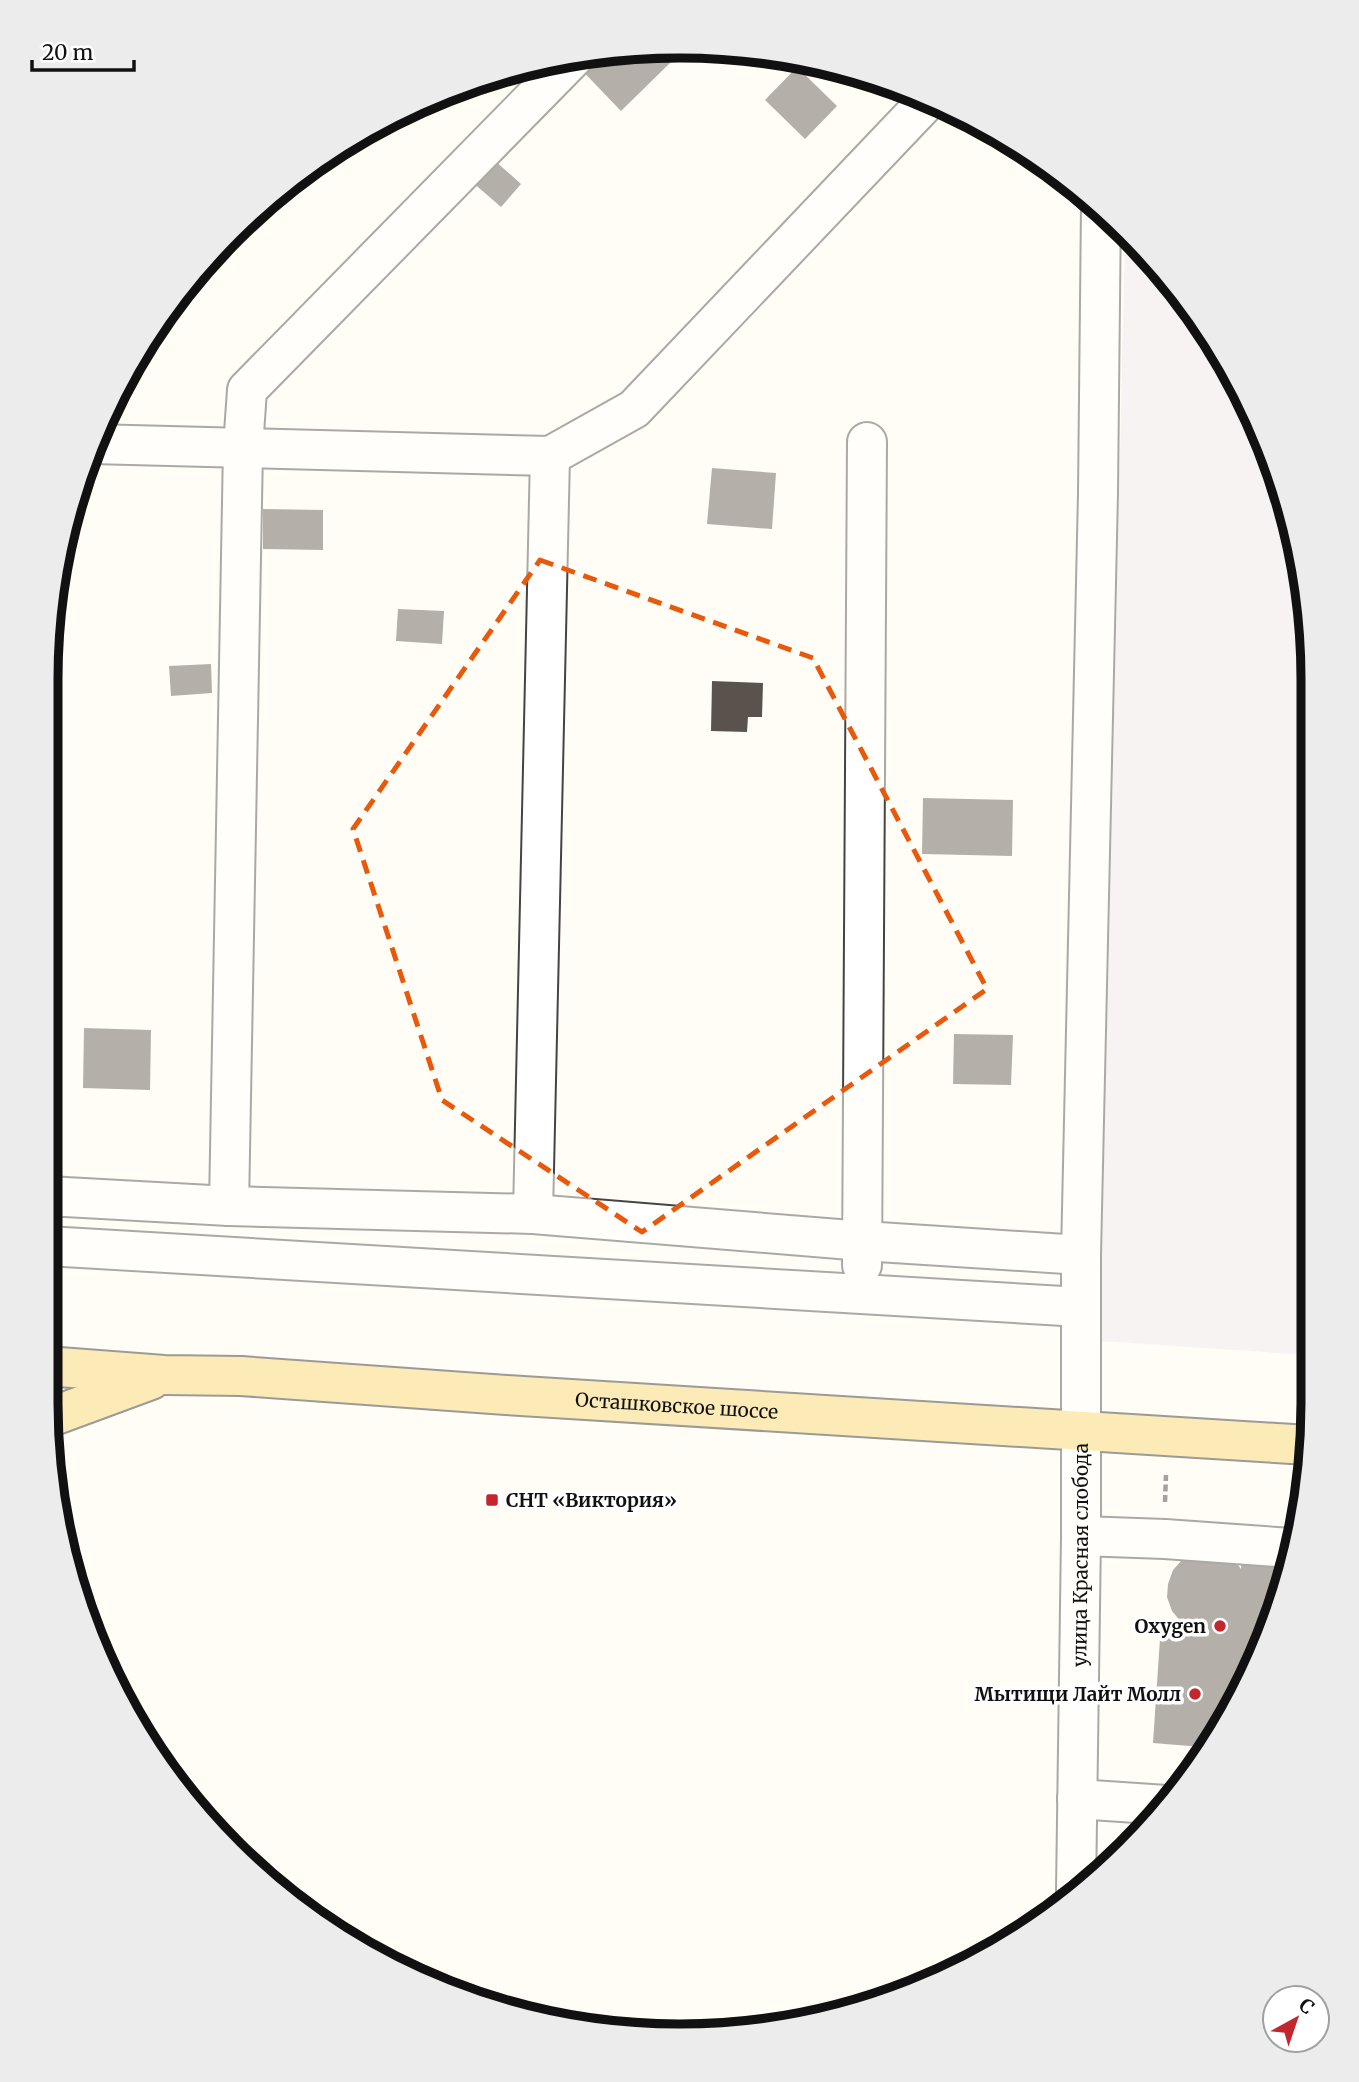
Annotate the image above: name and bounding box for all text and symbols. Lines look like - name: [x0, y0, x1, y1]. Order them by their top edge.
- scale bar: [32, 28, 133, 72]
- text: 20 m: [42, 39, 94, 66]
- street label: Осташковское шоссе: [574, 1387, 779, 1424]
- street label: улица Красная слобода: [1067, 1443, 1093, 1667]
- place label: СНТ «Виктория»: [506, 1488, 677, 1512]
- marker: СНТ «Виктория»: [484, 1492, 500, 1508]
- place label: Oxygen: [1134, 1614, 1206, 1638]
- marker: Oxygen: [1212, 1618, 1228, 1634]
- place label: Мытищи Лайт Молл: [974, 1682, 1181, 1706]
- marker: Мытищи Лайт Молл: [1187, 1686, 1203, 1702]
- north arrow: [1261, 1984, 1331, 2054]
- text: С: [1294, 1993, 1319, 2019]

